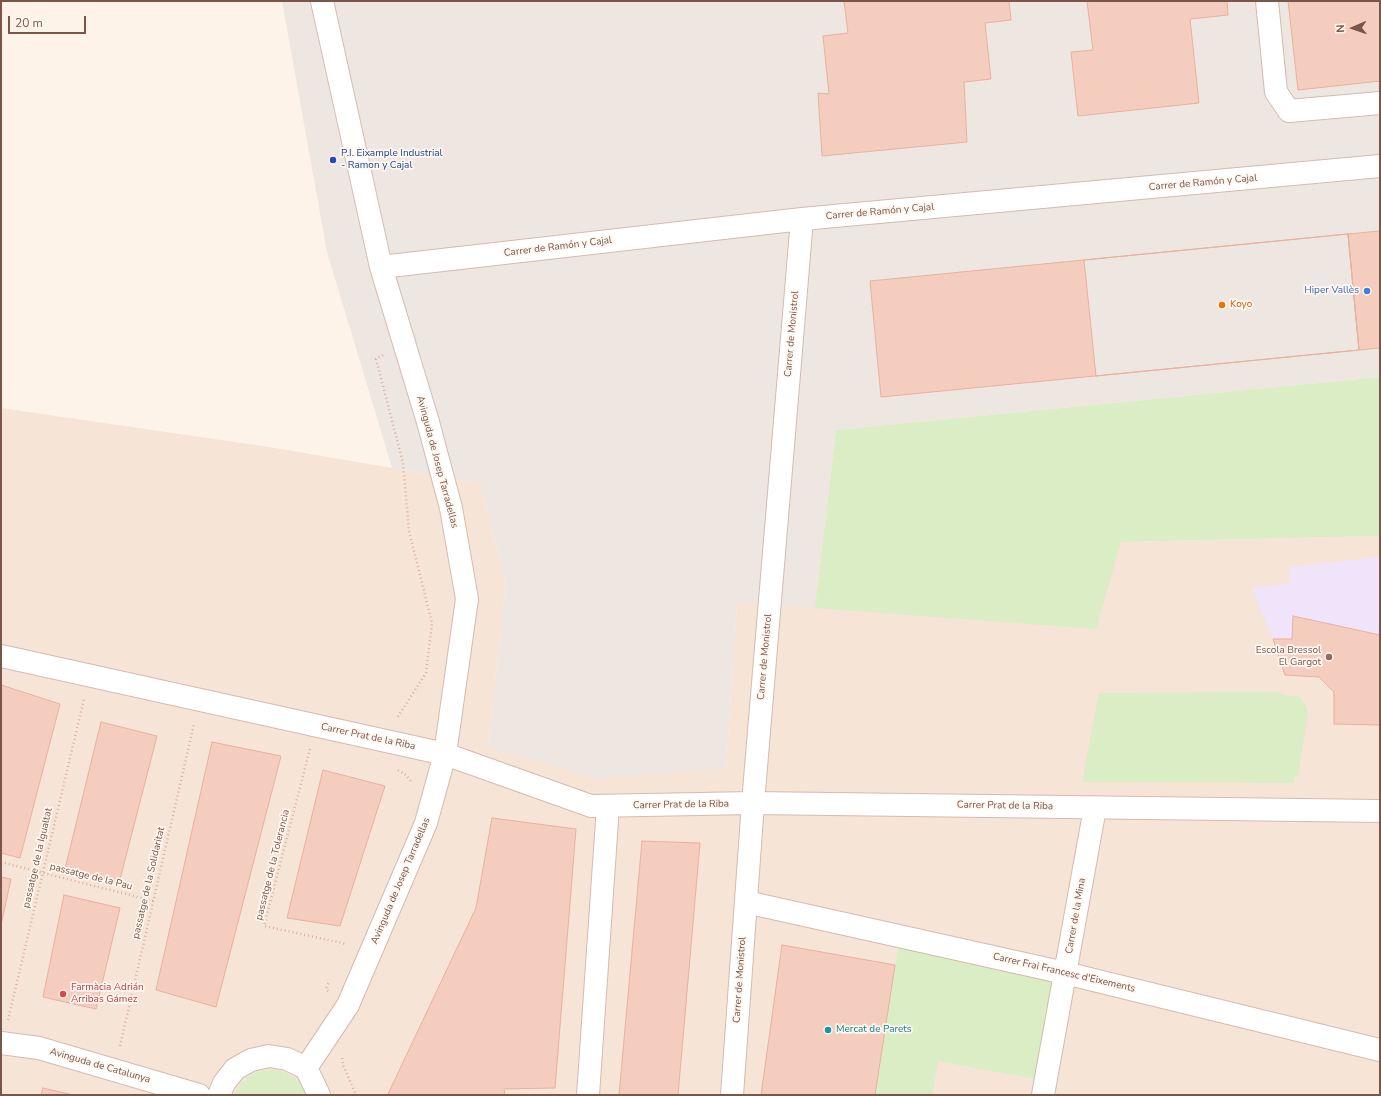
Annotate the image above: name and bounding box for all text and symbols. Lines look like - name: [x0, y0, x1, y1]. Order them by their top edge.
- scale bar: [10, 8, 88, 34]
- north arrow: [1333, 8, 1373, 48]
- text: 20 m: [15, 15, 43, 31]
- text: N: [1333, 24, 1348, 33]
- place label: P.I. Eixample Industrial - Ramon y Cajal: [341, 148, 442, 172]
- marker: P.I. Eixample Industrial - Ramon y Cajal: [328, 155, 338, 165]
- street label: Carrer de Ramón y Cajal: [1148, 172, 1258, 194]
- street label: Carrer de Ramón y Cajal: [825, 201, 935, 223]
- street label: Carrer de Ramón y Cajal: [503, 234, 613, 260]
- place label: Hiper Vallès: [1304, 285, 1359, 297]
- marker: Hiper Vallès: [1362, 286, 1372, 296]
- street label: Carrer de Monistrol: [782, 290, 802, 378]
- place label: Koyo: [1230, 299, 1252, 311]
- marker: Koyo: [1217, 300, 1227, 310]
- street label: Avinguda de Josep Tarradellas: [414, 395, 460, 529]
- street label: Carrer de Monistrol: [755, 613, 775, 701]
- place label: Escola Bressol El Gargot: [1256, 645, 1321, 668]
- marker: Escola Bressol El Gargot: [1324, 652, 1334, 662]
- street label: Carrer Prat de la Riba: [320, 721, 416, 753]
- street label: Carrer Prat de la Riba: [633, 798, 729, 812]
- street label: Carrer Prat de la Riba: [957, 799, 1053, 813]
- street label: passatge de la Igualtat: [21, 807, 55, 909]
- street label: passatge de la Tolerancia: [253, 808, 293, 922]
- street label: Avinguda de Josep Tarradellas: [369, 816, 433, 946]
- street label: passatge de la Solidaritat: [130, 826, 168, 940]
- street label: passatge de la Pau: [48, 861, 134, 893]
- street label: Carrer de la Mina: [1063, 877, 1089, 955]
- street label: Carrer de Monistrol: [731, 936, 749, 1024]
- street label: Carrer Frai Francesc d'Eixements: [992, 951, 1136, 995]
- place label: Farmàcia Adrián Arribas Gámez: [71, 982, 144, 1006]
- marker: Farmàcia Adrián Arribas Gámez: [58, 989, 68, 999]
- place label: Mercat de Parets: [836, 1024, 912, 1036]
- marker: Mercat de Parets: [823, 1025, 833, 1035]
- street label: Avinguda de Catalunya: [48, 1046, 152, 1086]

